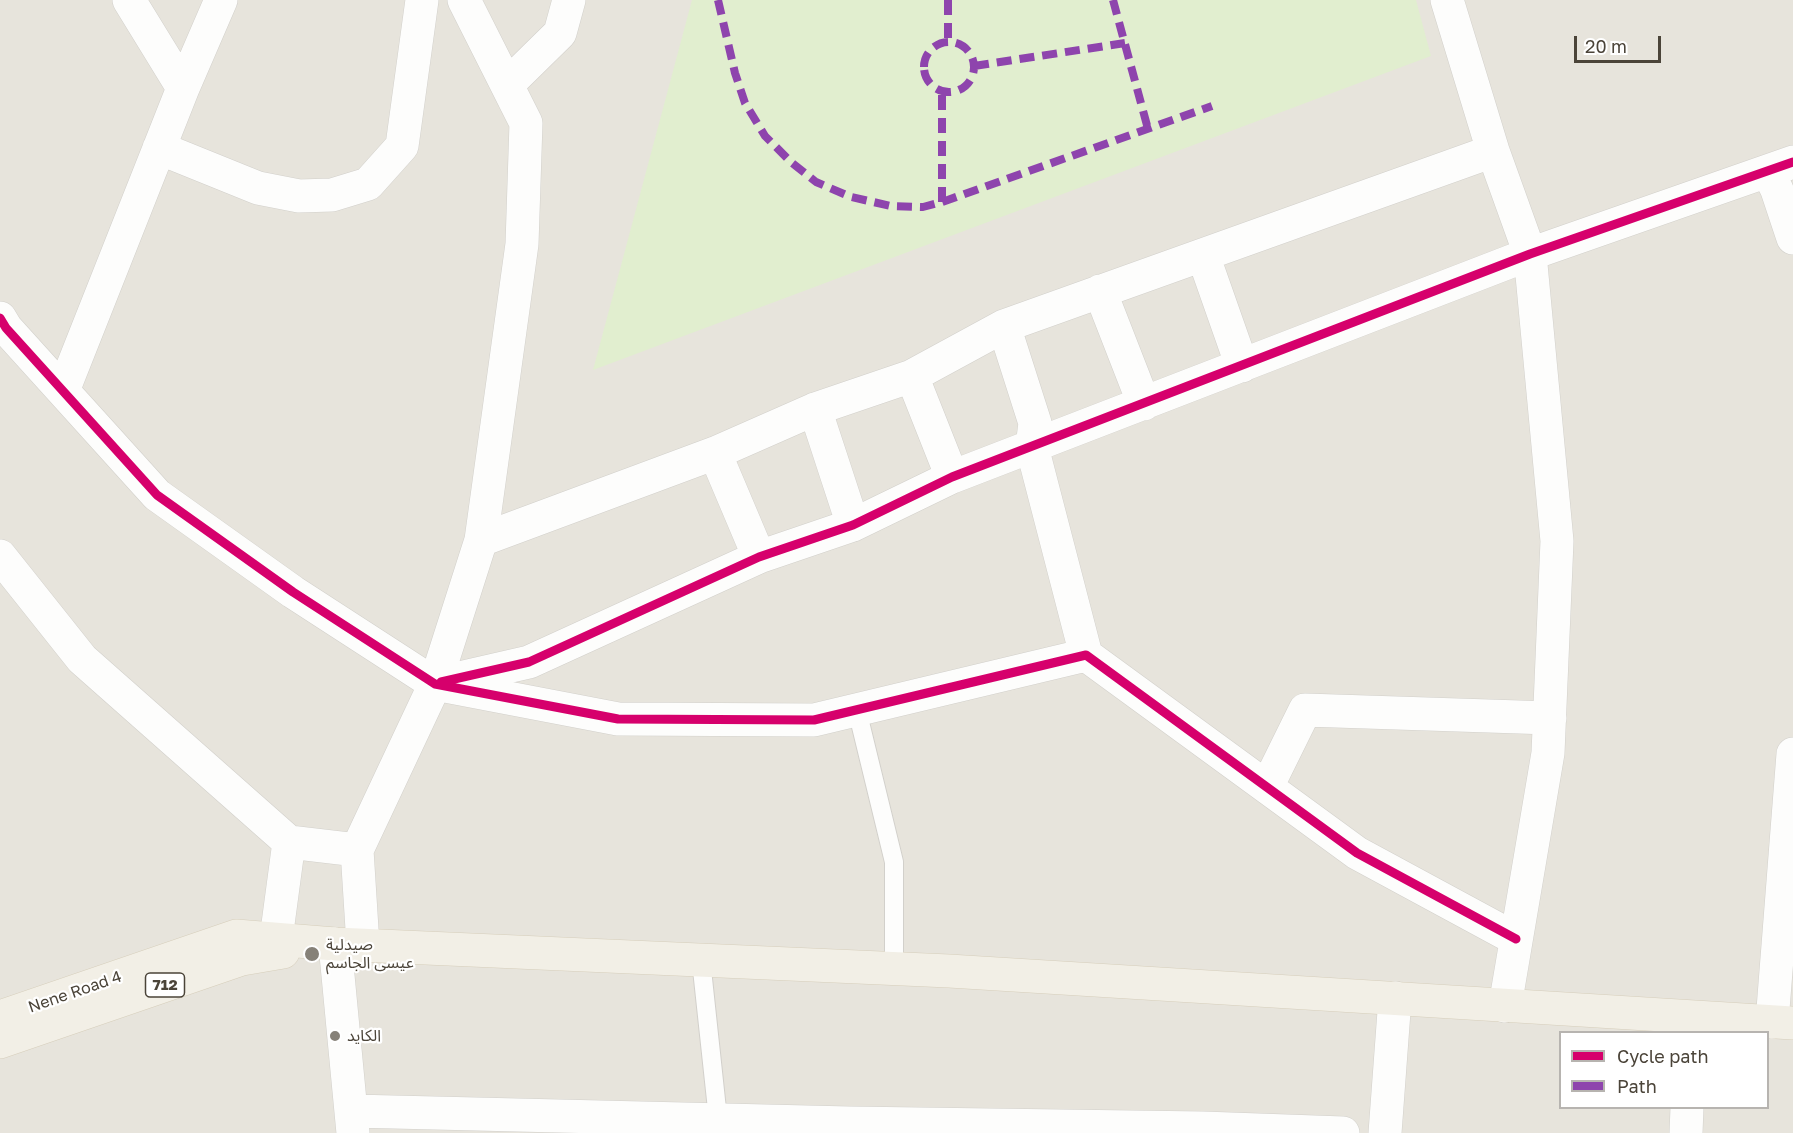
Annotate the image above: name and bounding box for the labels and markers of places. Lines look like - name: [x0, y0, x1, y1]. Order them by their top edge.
- place label: صيدلية عيسى الجاسم: [326, 935, 414, 973]
- marker: صيدلية عيسى الجاسم: [303, 945, 321, 963]
- place label: الكايد: [347, 1026, 381, 1046]
- marker: الكايد: [328, 1029, 342, 1043]

